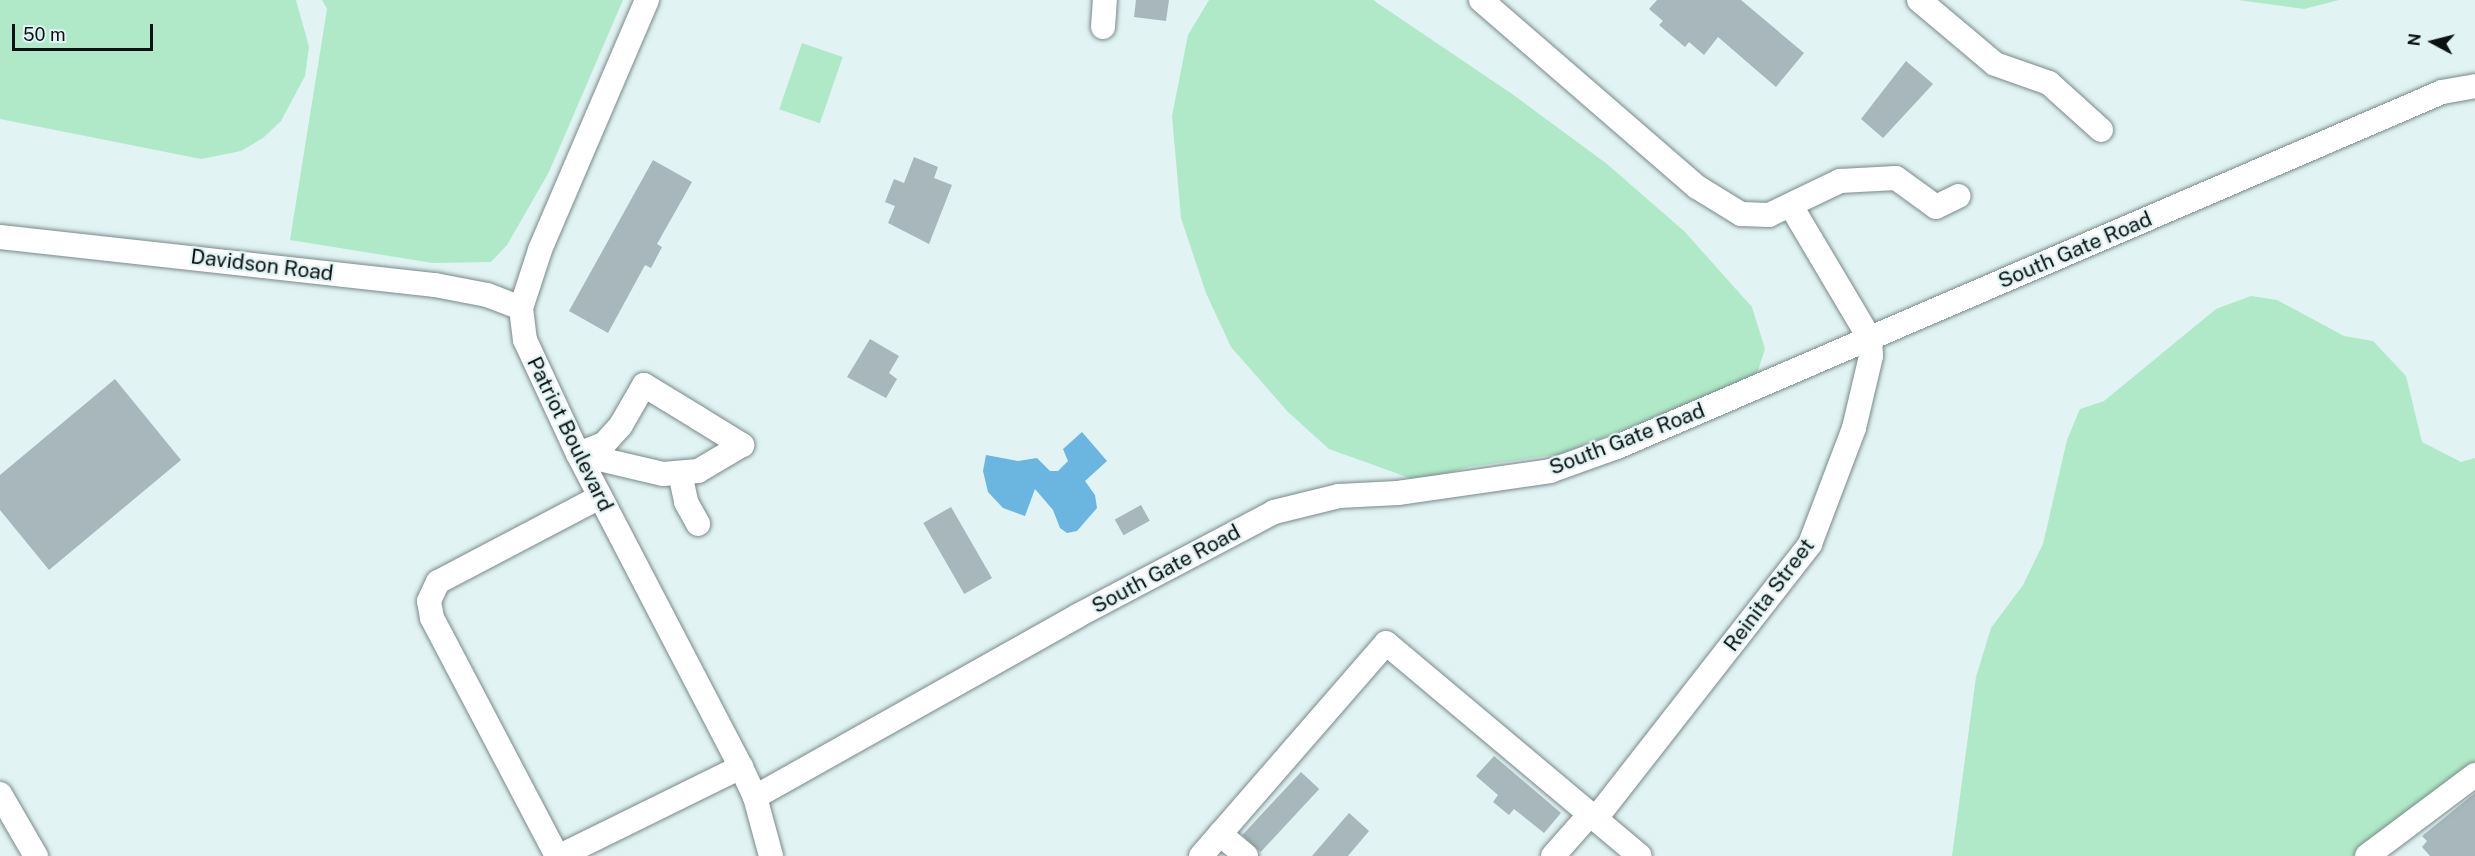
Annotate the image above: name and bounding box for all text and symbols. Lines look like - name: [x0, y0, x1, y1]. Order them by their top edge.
- scale bar: [15, 12, 156, 50]
- north arrow: [2403, 12, 2463, 72]
- text: 50 m: [23, 24, 66, 45]
- text: N: [2404, 32, 2425, 47]
- street label: South Gate Road: [1994, 206, 2156, 294]
- street label: Davidson Road: [189, 244, 335, 286]
- street label: Patriot Boulevard: [522, 353, 618, 515]
- street label: South Gate Road: [1546, 398, 1708, 480]
- street label: South Gate Road: [1087, 519, 1245, 619]
- street label: Reinita Street: [1718, 534, 1820, 656]

